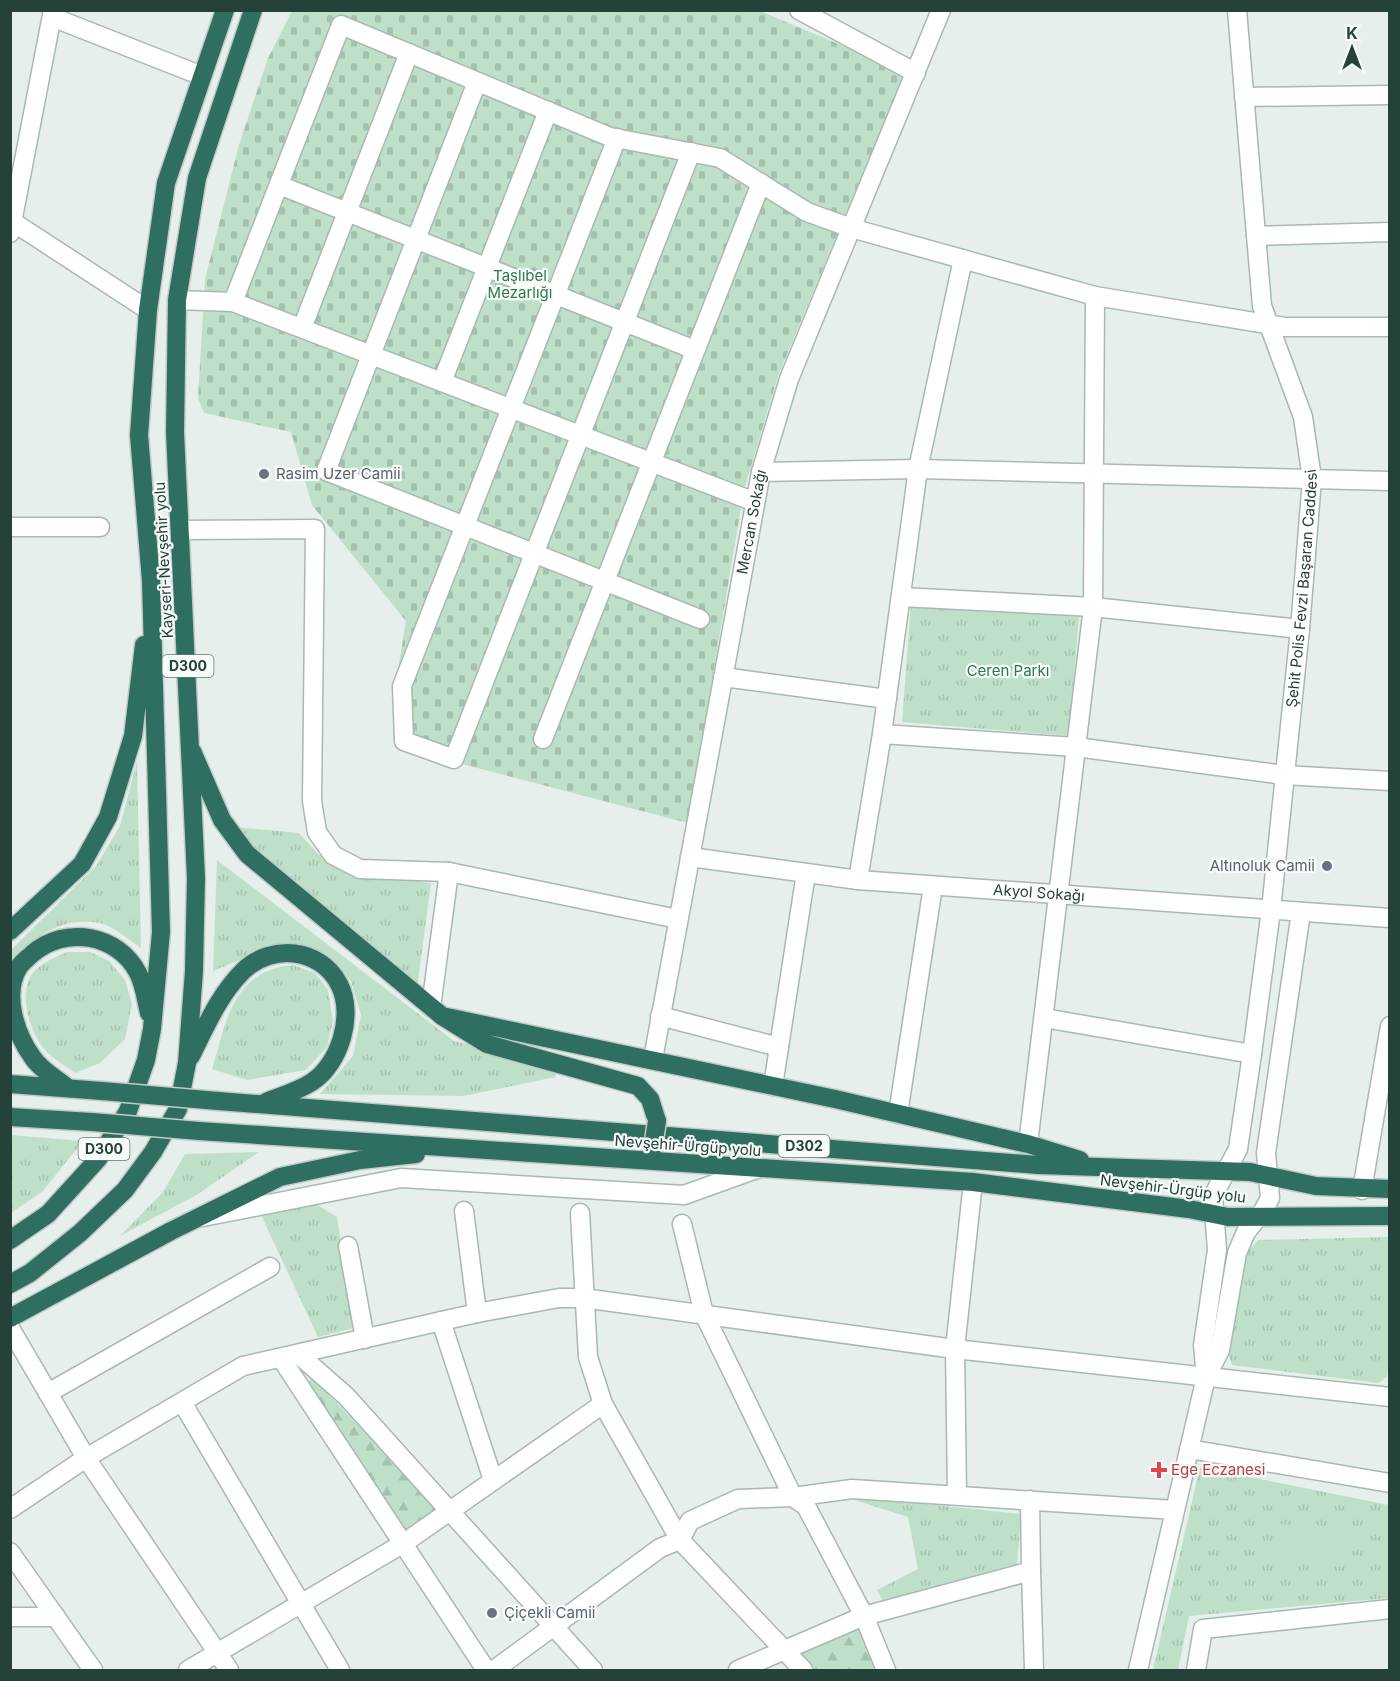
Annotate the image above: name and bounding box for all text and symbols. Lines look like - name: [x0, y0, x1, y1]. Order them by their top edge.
- north arrow: [1322, 18, 1382, 78]
- text: K: [1346, 23, 1358, 43]
- park label: Taşlıbel Mezarlığı: [488, 266, 552, 302]
- place label: Rasim Uzer Camii: [276, 464, 401, 483]
- marker: Rasim Uzer Camii: [257, 467, 271, 481]
- street label: Mercan Sokağı: [732, 467, 770, 576]
- street label: Şehit Polis Fevzi Başaran Caddesi: [1282, 468, 1321, 708]
- street label: Kayseri-Nevşehir yolu: [150, 481, 177, 639]
- road number: D300: [162, 655, 213, 677]
- park label: Ceren Parkı: [967, 661, 1049, 680]
- place label: Altınoluk Camii: [1210, 856, 1315, 875]
- marker: Altınoluk Camii: [1320, 859, 1334, 873]
- street label: Akyol Sokağı: [993, 880, 1085, 905]
- street label: Nevşehir-Ürgüp yolu: [614, 1131, 762, 1160]
- road number: D302: [778, 1135, 830, 1157]
- road number: D300: [78, 1138, 130, 1160]
- street label: Nevşehir-Ürgüp yolu: [1099, 1170, 1247, 1207]
- place label: Ege Eczanesi: [1171, 1460, 1265, 1479]
- marker: Ege Eczanesi: [1152, 1463, 1166, 1477]
- place label: Çiçekli Camii: [504, 1603, 595, 1622]
- marker: Çiçekli Camii: [485, 1606, 499, 1620]

